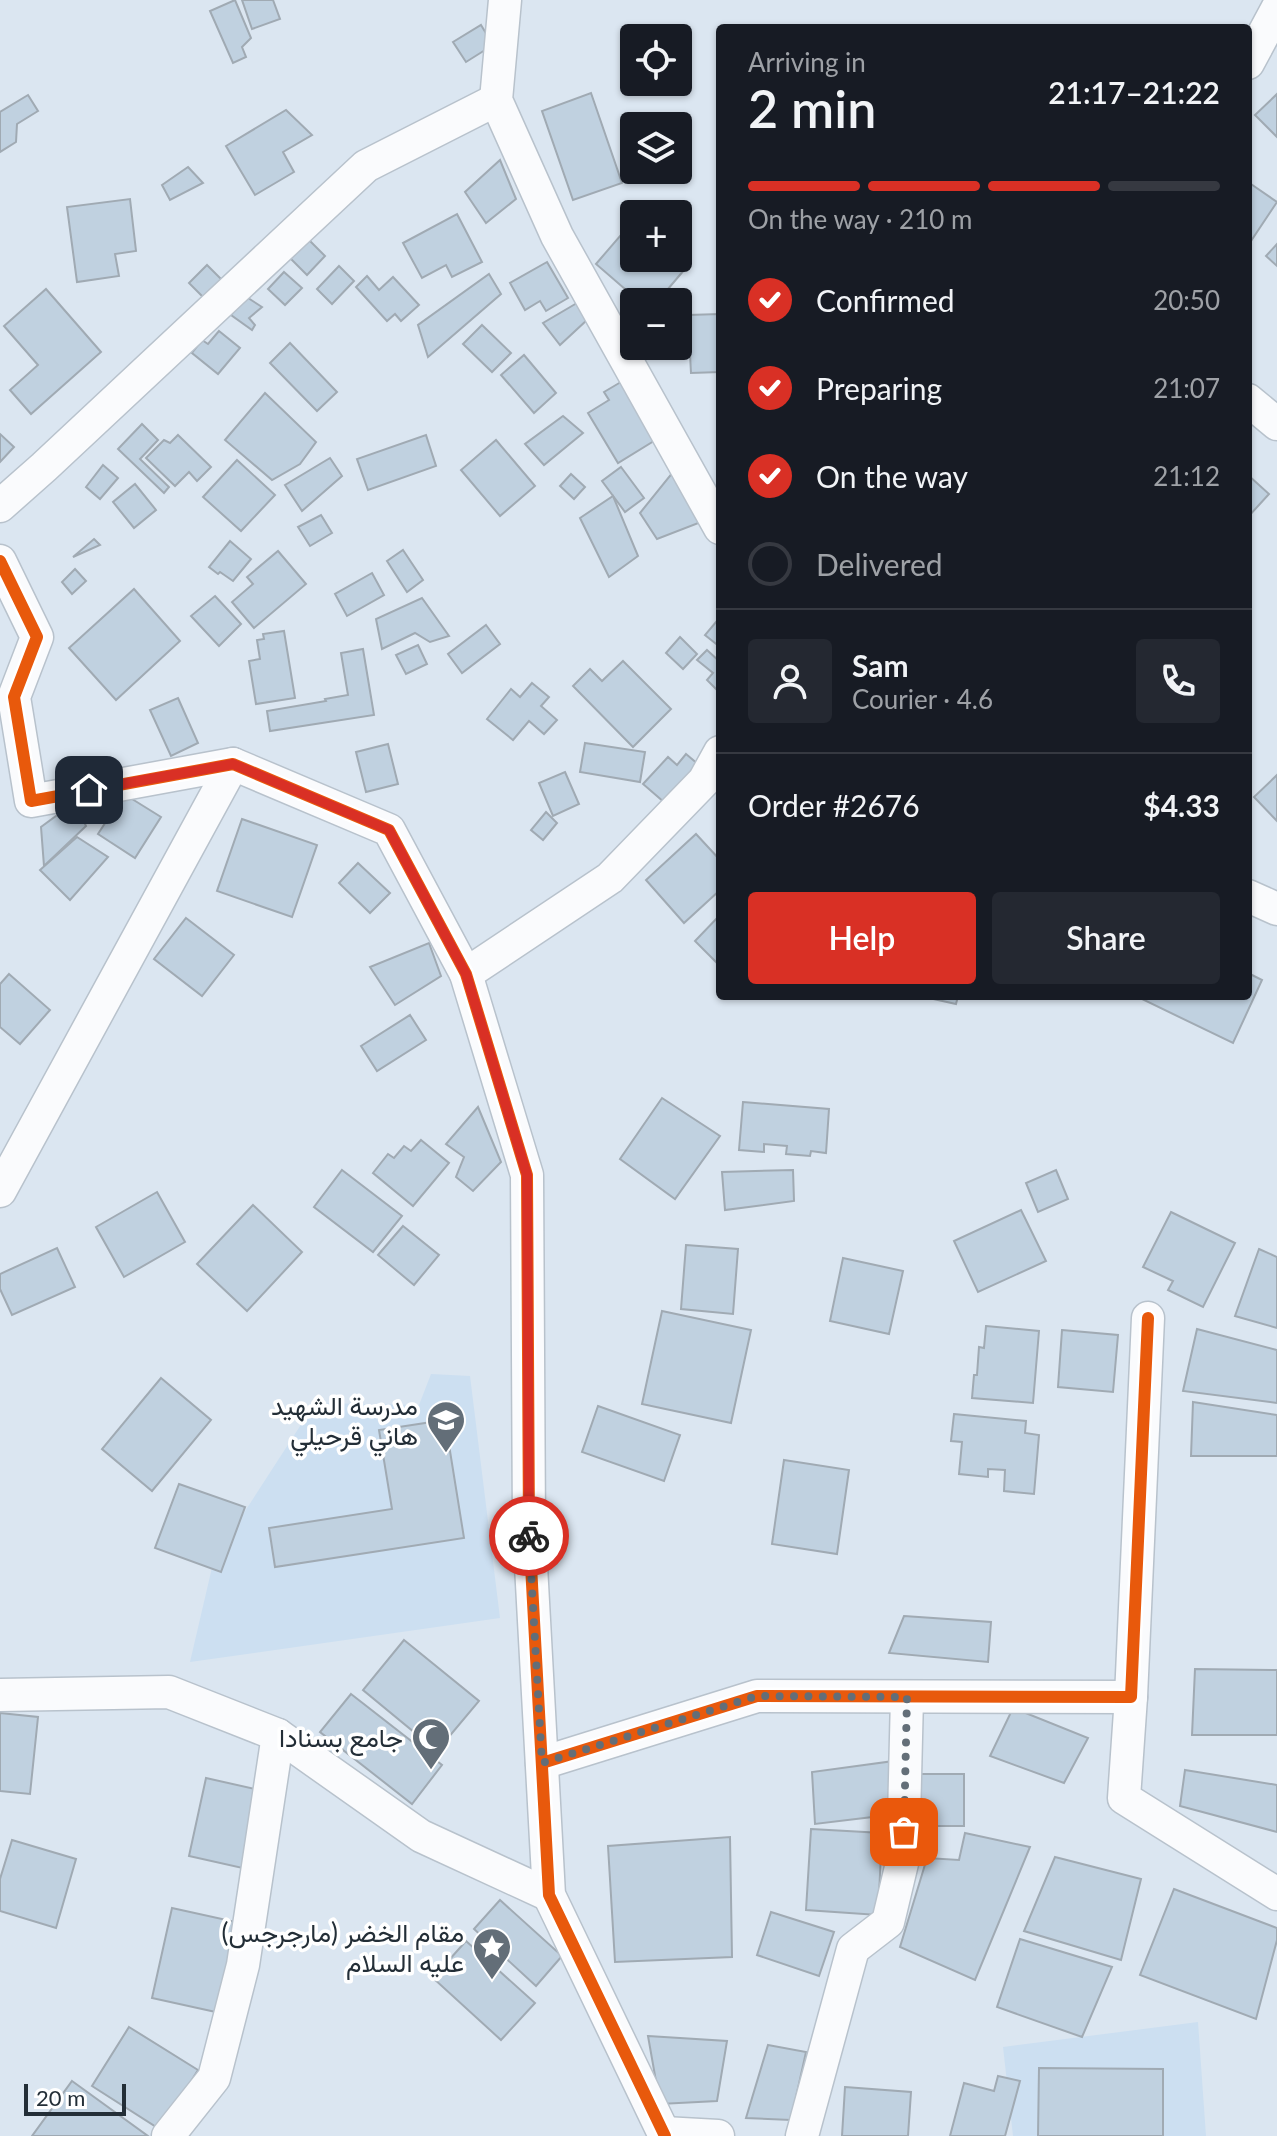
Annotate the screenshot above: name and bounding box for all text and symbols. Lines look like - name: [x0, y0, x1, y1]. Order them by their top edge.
- map controls: [620, 24, 692, 360]
- button: locate: [620, 24, 692, 96]
- text: Arriving in: [748, 46, 866, 78]
- text: 21:17–21:22: [1048, 74, 1220, 110]
- text: 2 min: [748, 77, 876, 139]
- button: layers: [620, 112, 692, 184]
- button: +: [620, 200, 692, 272]
- text: On the way · 210 m: [748, 203, 972, 235]
- icon: check: [748, 278, 792, 322]
- text: Confirmed: [816, 282, 955, 318]
- text: 20:50: [1153, 284, 1220, 316]
- button: −: [620, 288, 692, 360]
- icon: check: [748, 366, 792, 410]
- text: Preparing: [816, 370, 942, 406]
- text: 21:07: [1153, 372, 1220, 404]
- icon: check: [748, 454, 792, 498]
- text: On the way: [816, 458, 968, 494]
- text: 21:12: [1153, 460, 1220, 492]
- text: Delivered: [816, 546, 943, 582]
- button: person: [748, 639, 832, 723]
- button: phone: [1136, 639, 1220, 723]
- text: Sam: [852, 647, 909, 683]
- text: Courier · 4.6: [852, 683, 993, 715]
- pin: [55, 756, 123, 824]
- icon: home: [67, 768, 111, 812]
- text: Order #2676: [748, 787, 920, 823]
- text: $4.33: [1143, 787, 1220, 823]
- button: Help: [748, 892, 976, 984]
- button: Share: [992, 892, 1220, 984]
- place label: مدرسة الشهيد هاني قرحيلي: [271, 1389, 418, 1457]
- school or university icon: مدرسة الشهيد هاني قرحيلي: [425, 1399, 467, 1454]
- courier: [489, 1496, 569, 1576]
- icon: bike: [507, 1514, 551, 1558]
- mosque icon: جامع بسنادا: [410, 1716, 452, 1771]
- place label: جامع بسنادا: [279, 1721, 403, 1756]
- pin: [870, 1798, 938, 1866]
- icon: bag: [882, 1810, 926, 1854]
- place label: مقام الخضر (مارجرجس) عليه السلام: [222, 1916, 464, 1980]
- place icon: مقام الخضر (مارجرجس) عليه السلام: [471, 1926, 513, 1981]
- scale bar: [24, 2080, 126, 2116]
- text: 20 m: [36, 2084, 85, 2111]

